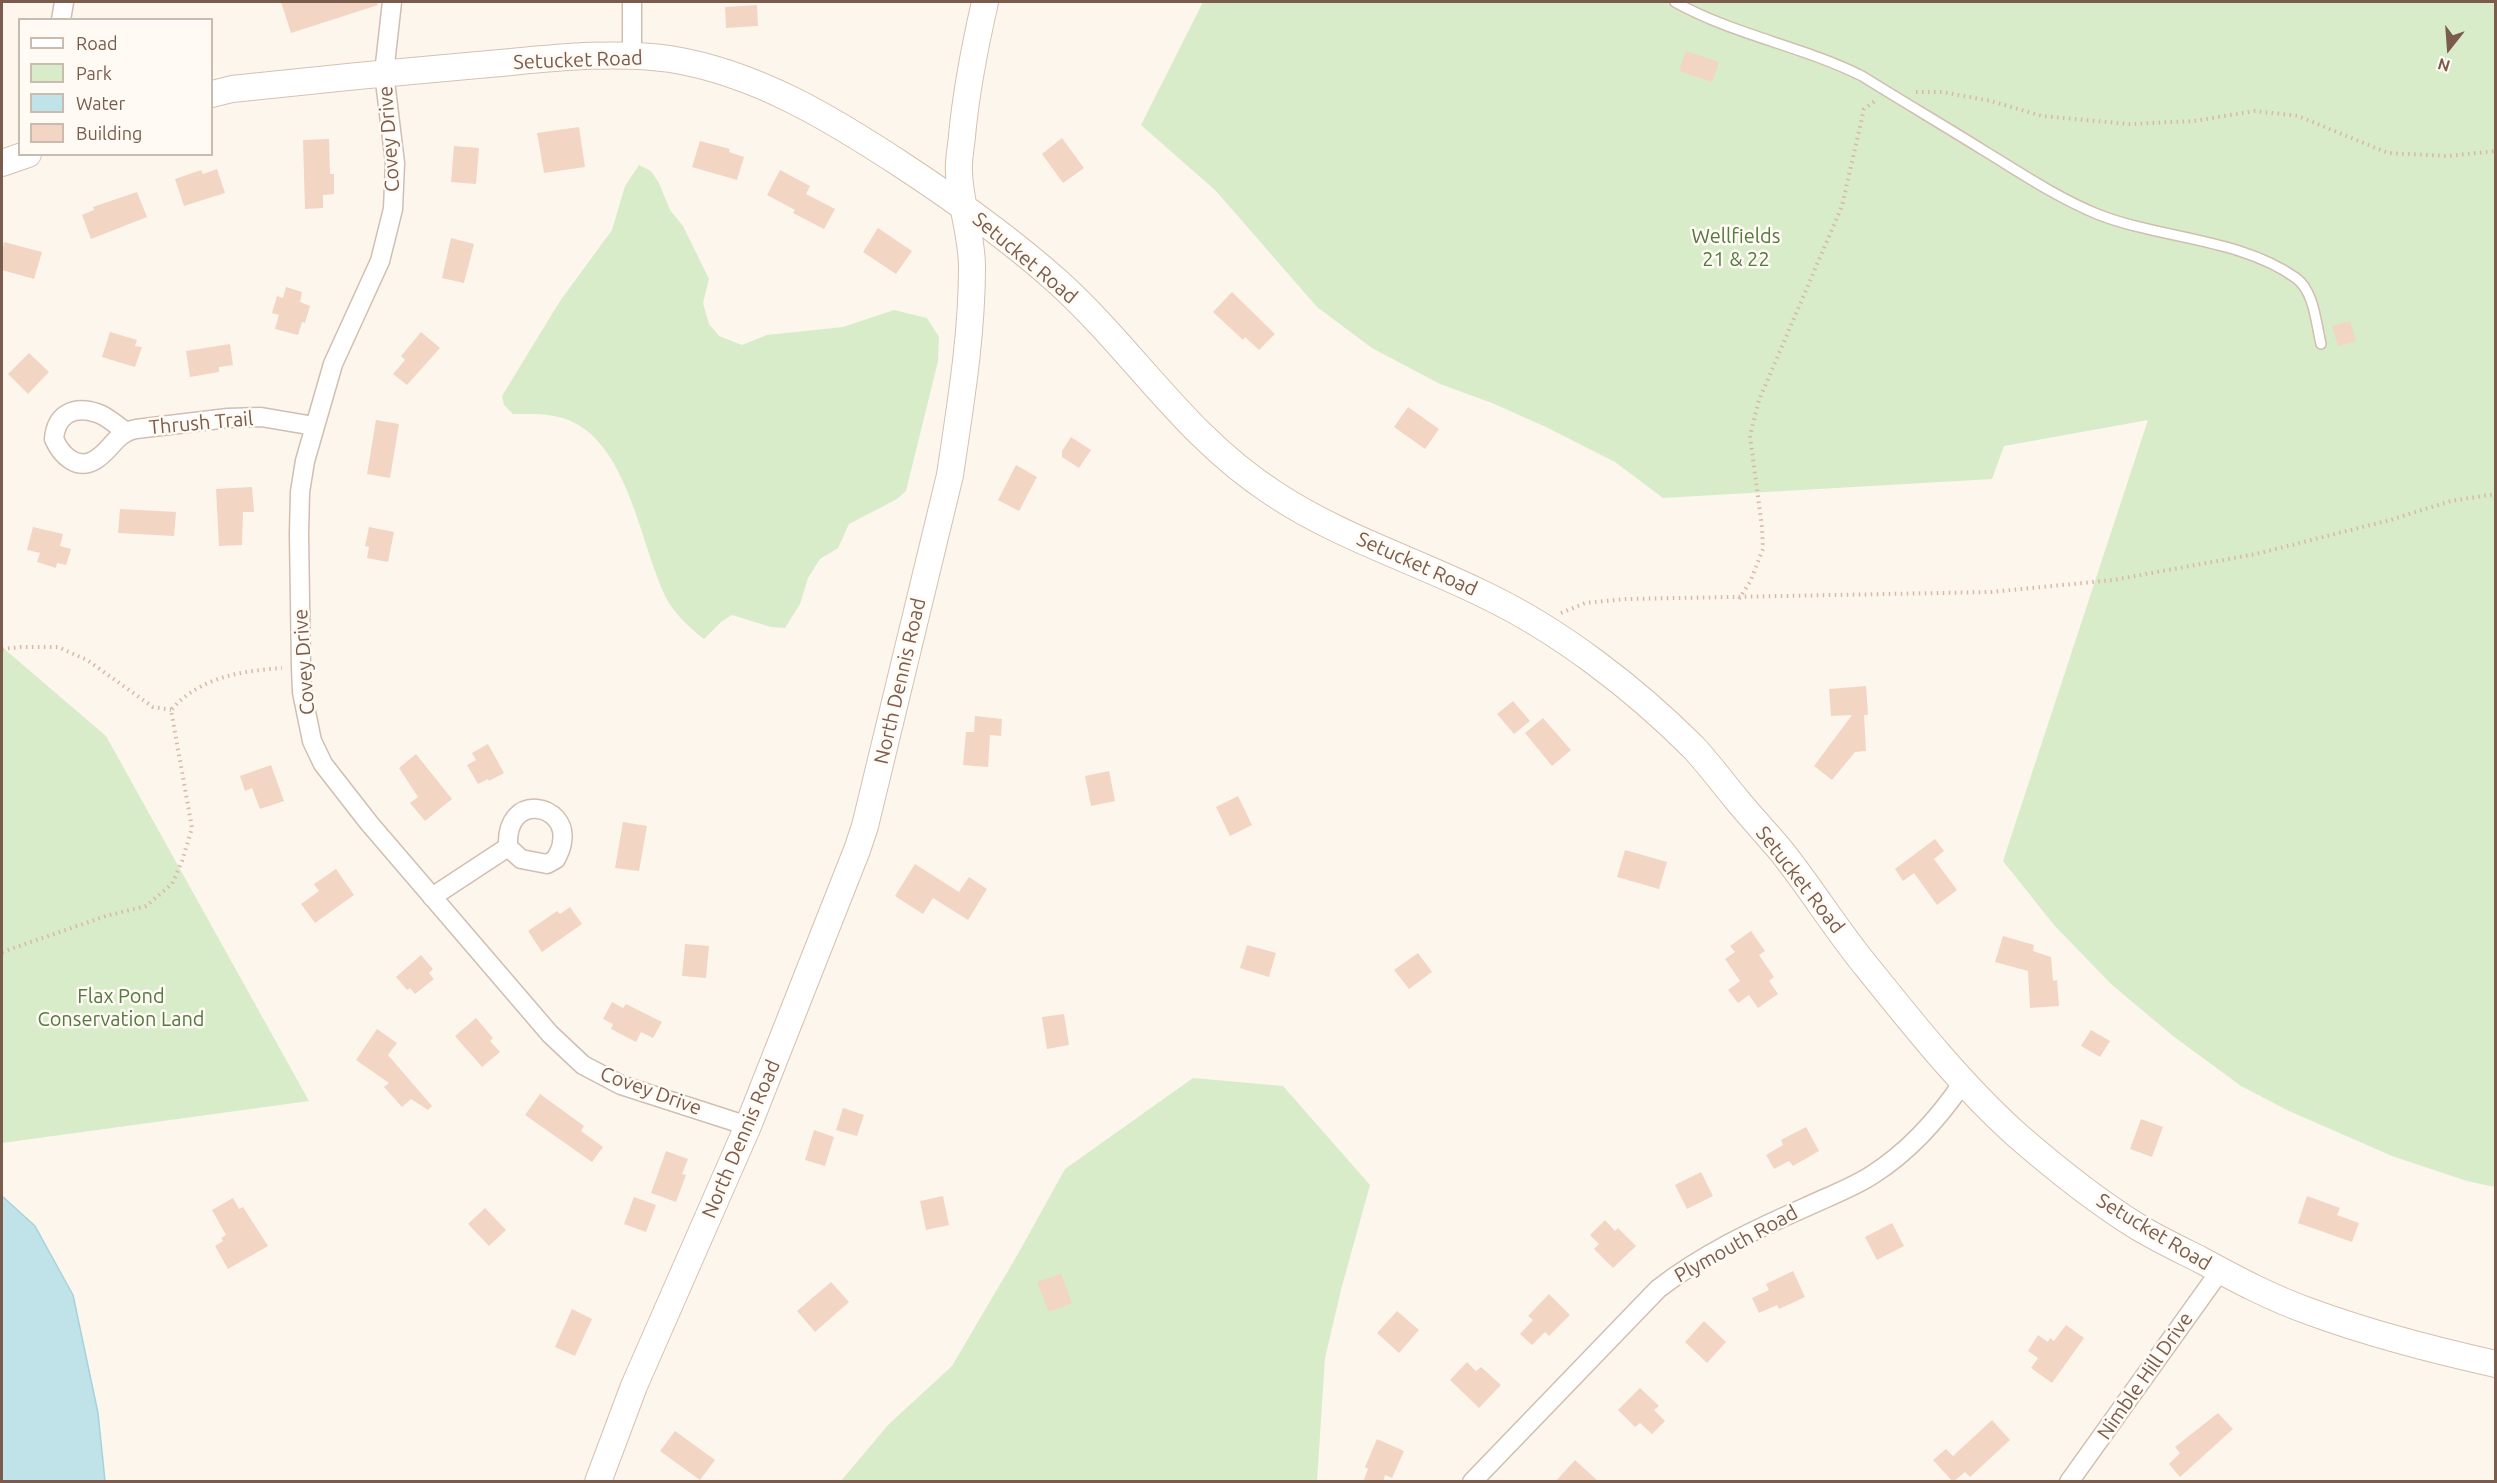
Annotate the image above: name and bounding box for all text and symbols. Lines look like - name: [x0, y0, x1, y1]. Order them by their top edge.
- legend: [18, 18, 213, 156]
- north arrow: [2419, 18, 2479, 78]
- text: Road: [76, 33, 118, 53]
- street label: Setucket Road: [513, 46, 643, 74]
- text: N: [2435, 55, 2452, 76]
- text: Park: [76, 63, 112, 83]
- street label: Covey Drive: [373, 85, 405, 193]
- text: Water: [76, 93, 125, 113]
- text: Building: [76, 123, 142, 143]
- street label: Setucket Road: [968, 207, 1082, 309]
- park label: Wellfields 21 & 22: [1692, 224, 1780, 271]
- street label: Thrush Trail: [148, 406, 254, 440]
- street label: Setucket Road: [1353, 527, 1481, 601]
- street label: North Dennis Road: [869, 596, 931, 766]
- street label: Covey Drive: [288, 608, 320, 716]
- street label: Setucket Road: [1751, 822, 1849, 938]
- park label: Flax Pond Conservation Land: [37, 984, 205, 1031]
- street label: North Dennis Road: [697, 1056, 785, 1222]
- street label: Covey Drive: [597, 1062, 705, 1120]
- street label: Setucket Road: [2092, 1188, 2216, 1276]
- street label: Plymouth Road: [1670, 1200, 1802, 1288]
- street label: Nimble Hill Drive: [2092, 1308, 2198, 1444]

